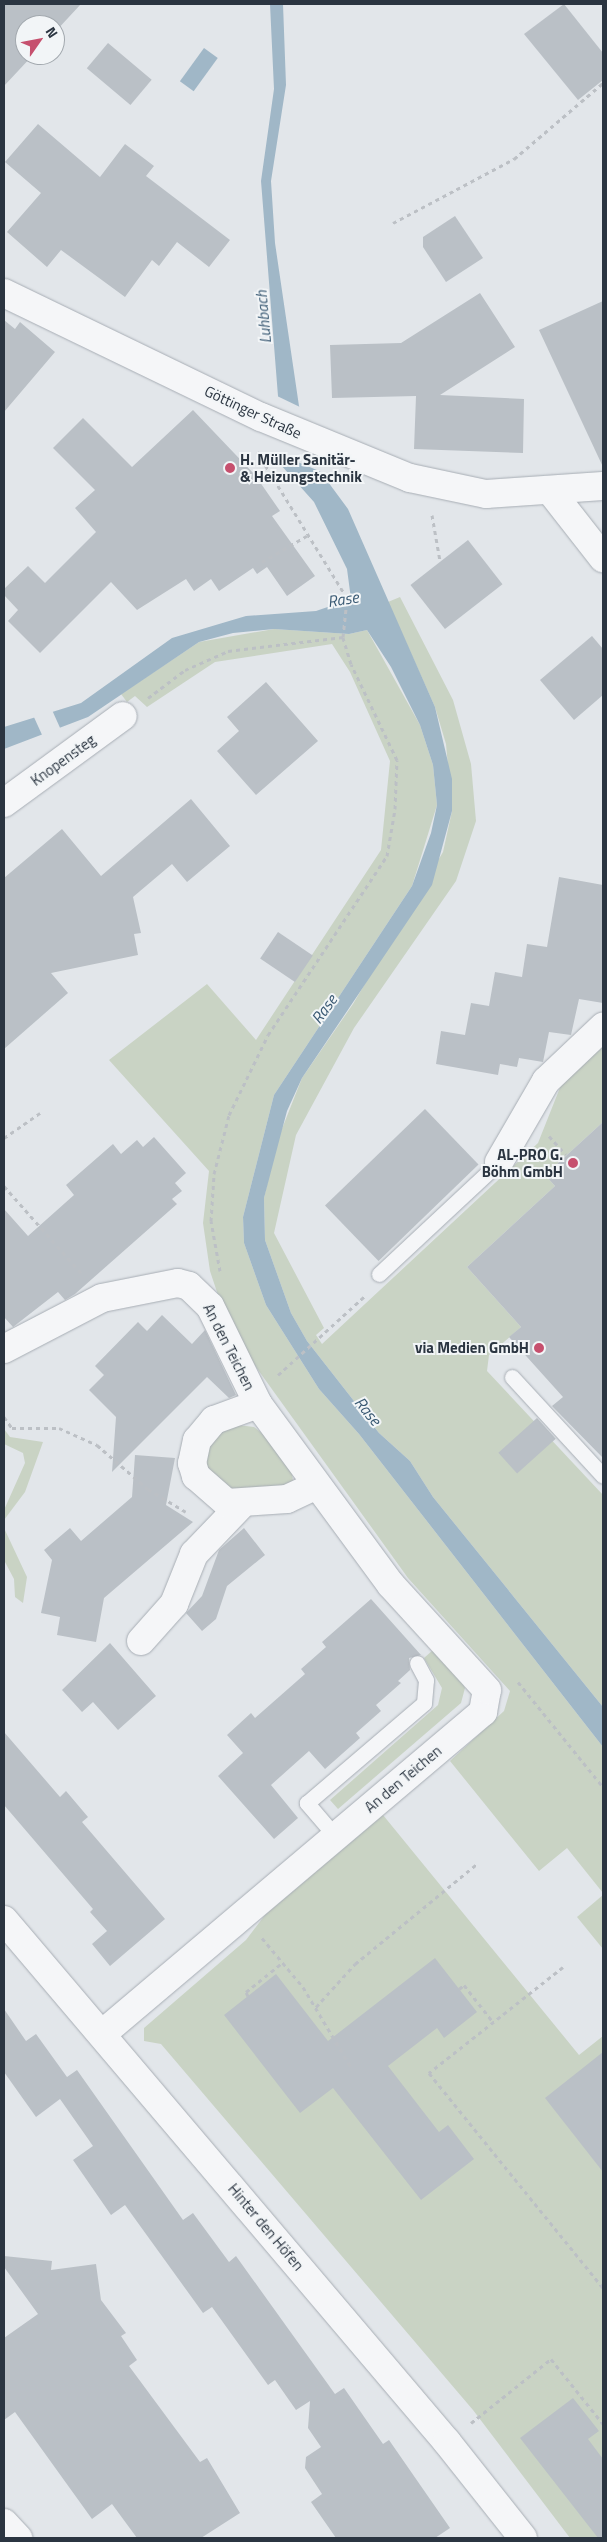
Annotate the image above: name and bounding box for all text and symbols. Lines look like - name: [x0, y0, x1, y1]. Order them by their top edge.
- north arrow: [15, 15, 65, 65]
- text: N: [41, 22, 64, 42]
- water label: Luhbach: [251, 290, 275, 344]
- street label: Göttinger Straße: [202, 382, 304, 442]
- place label: H. Müller Sanitär- & Heizungstechnik: [240, 450, 362, 485]
- marker: H. Müller Sanitär- & Heizungstechnik: [224, 462, 236, 474]
- water label: Rase: [326, 587, 360, 611]
- street label: Knopensteg: [27, 731, 99, 789]
- water label: Rase: [307, 991, 341, 1027]
- place label: AL-PRO G. Böhm GmbH: [482, 1145, 563, 1180]
- marker: AL-PRO G. Böhm GmbH: [567, 1157, 579, 1169]
- street label: An den Teichen: [199, 1301, 259, 1393]
- place label: via Medien GmbH: [415, 1339, 529, 1357]
- marker: via Medien GmbH: [533, 1342, 545, 1354]
- water label: Rase: [351, 1393, 385, 1429]
- street label: An den Teichen: [361, 1742, 445, 1816]
- street label: Hinter den Höfen: [224, 2180, 308, 2274]

